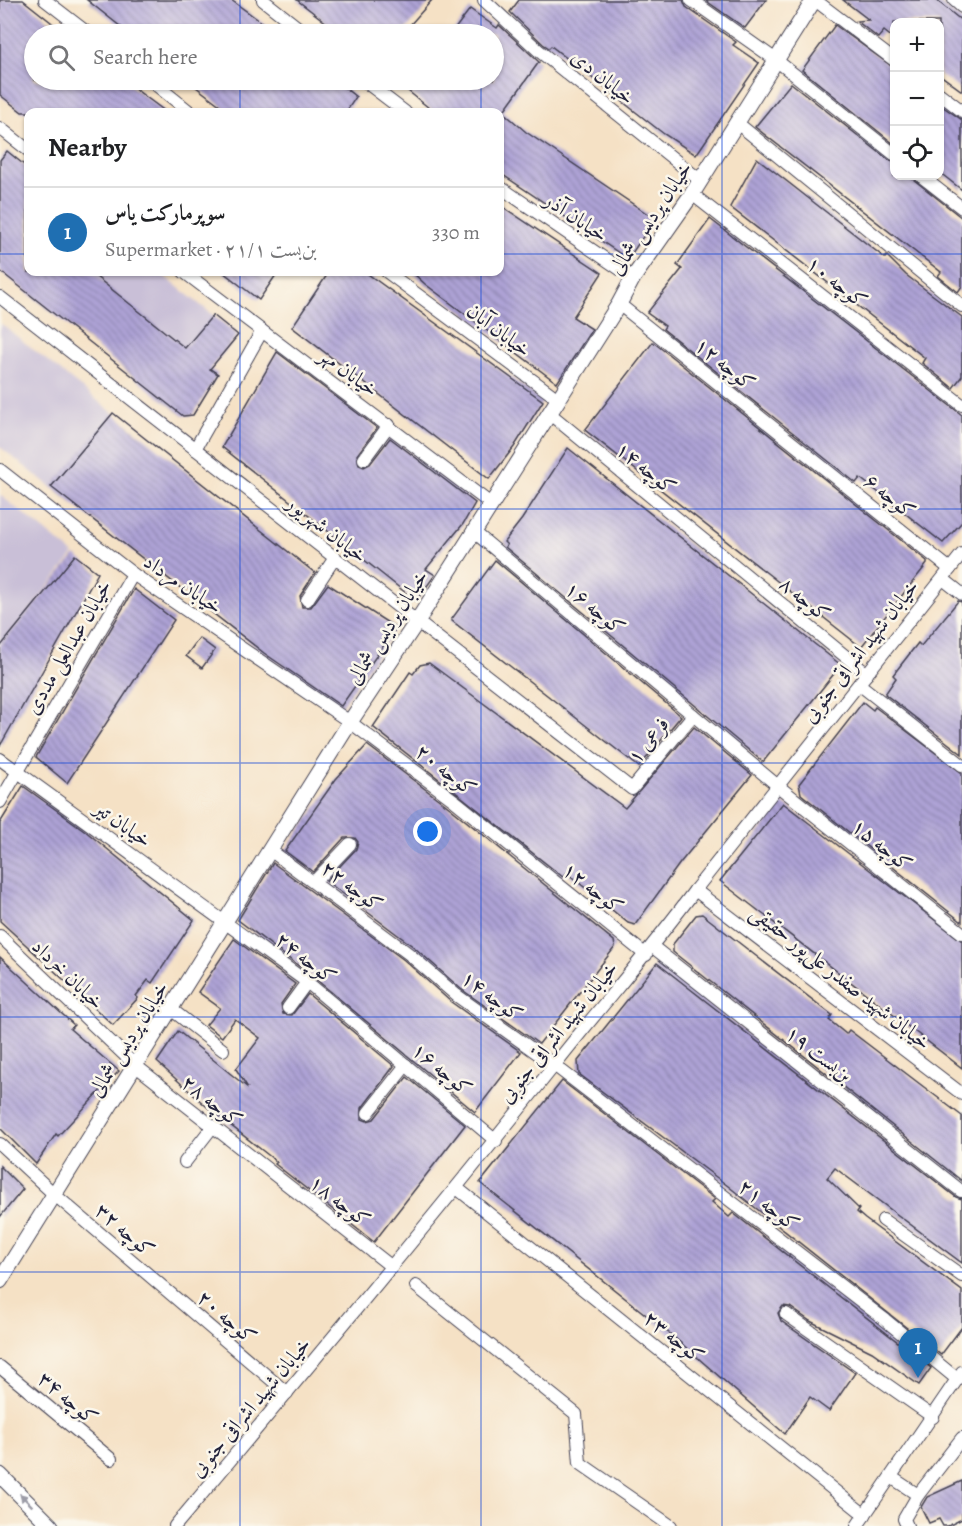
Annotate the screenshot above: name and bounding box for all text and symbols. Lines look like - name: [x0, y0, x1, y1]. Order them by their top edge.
- map controls: [890, 18, 944, 180]
- button: +: [890, 18, 944, 72]
- search box: [24, 24, 504, 90]
- icon: search: [45, 41, 78, 74]
- text: Search here: [93, 42, 198, 72]
- street label: خیابان دی: [565, 43, 641, 111]
- button: −: [890, 72, 944, 126]
- button: locate: [890, 126, 944, 180]
- text: Nearby: [48, 130, 127, 165]
- street label: خیابان پردیس شمالی: [602, 156, 698, 280]
- street label: خیابان آذر: [537, 184, 613, 248]
- text: سوپرمارکت یاس: [105, 198, 226, 228]
- text: 1: [64, 219, 71, 246]
- text: 330 m: [432, 219, 480, 246]
- text: Supermarket · بن‌بست ۲۱/۱: [105, 236, 317, 263]
- street label: کوچه ۱۰: [801, 249, 873, 315]
- street label: خیابان آبان: [461, 297, 537, 363]
- street label: کوچه ۱۲: [689, 331, 761, 397]
- street label: خیابان مهر: [312, 340, 384, 403]
- street label: کوچه ۱۴: [610, 435, 682, 501]
- street label: کوچه ۶: [859, 467, 921, 525]
- street label: خیابان شهریور: [279, 488, 373, 569]
- street label: خیابان مرداد: [138, 547, 228, 621]
- street label: خیابان پردیس شمالی: [339, 564, 435, 690]
- street label: کوچه ۸: [774, 570, 836, 628]
- street label: خیابان شهید اشراقی جنوبی: [795, 573, 926, 729]
- street label: خیابان عبدالعلی مددی: [18, 575, 120, 720]
- street label: کوچه ۱۶: [559, 575, 631, 641]
- street label: فرعی ۱: [621, 711, 675, 769]
- street label: کوچه ۲۰: [410, 737, 482, 803]
- street label: خیابان تیر: [87, 793, 157, 854]
- street label: کوچه ۱۵: [846, 812, 918, 878]
- your location: [413, 817, 442, 846]
- street label: کوچه ۲۲: [315, 854, 389, 918]
- street label: کوچه ۱۲: [557, 855, 629, 921]
- street label: خیابان شهید صفدر علی‌پور حقیقی: [744, 898, 937, 1058]
- street label: کوچه ۲۴: [270, 925, 342, 991]
- street label: خیابان خرداد: [26, 932, 110, 1016]
- street label: خیابان شهید اشراقی جنوبی: [492, 955, 625, 1109]
- street label: کوچه ۱۴: [455, 964, 529, 1028]
- street label: خیابان پردیس شمالی: [81, 976, 175, 1102]
- street label: بن‌بست ۱۹: [780, 1019, 858, 1089]
- street label: کوچه ۱۶: [406, 1036, 478, 1102]
- street label: کوچه ۲۸: [176, 1068, 248, 1134]
- street label: کوچه ۱۸: [304, 1168, 376, 1234]
- street label: کوچه ۲۱: [733, 1172, 805, 1238]
- street label: کوچه ۳۲: [89, 1196, 161, 1264]
- street label: کوچه ۲۰: [191, 1283, 263, 1351]
- street label: کوچه ۲۳: [638, 1304, 710, 1370]
- pin: 1: [898, 1328, 938, 1378]
- street label: خیابان شهید اشراقی جنوبی: [183, 1331, 318, 1484]
- street label: کوچه ۳۴: [32, 1365, 104, 1431]
- one-way arrow: [19, 1494, 33, 1508]

